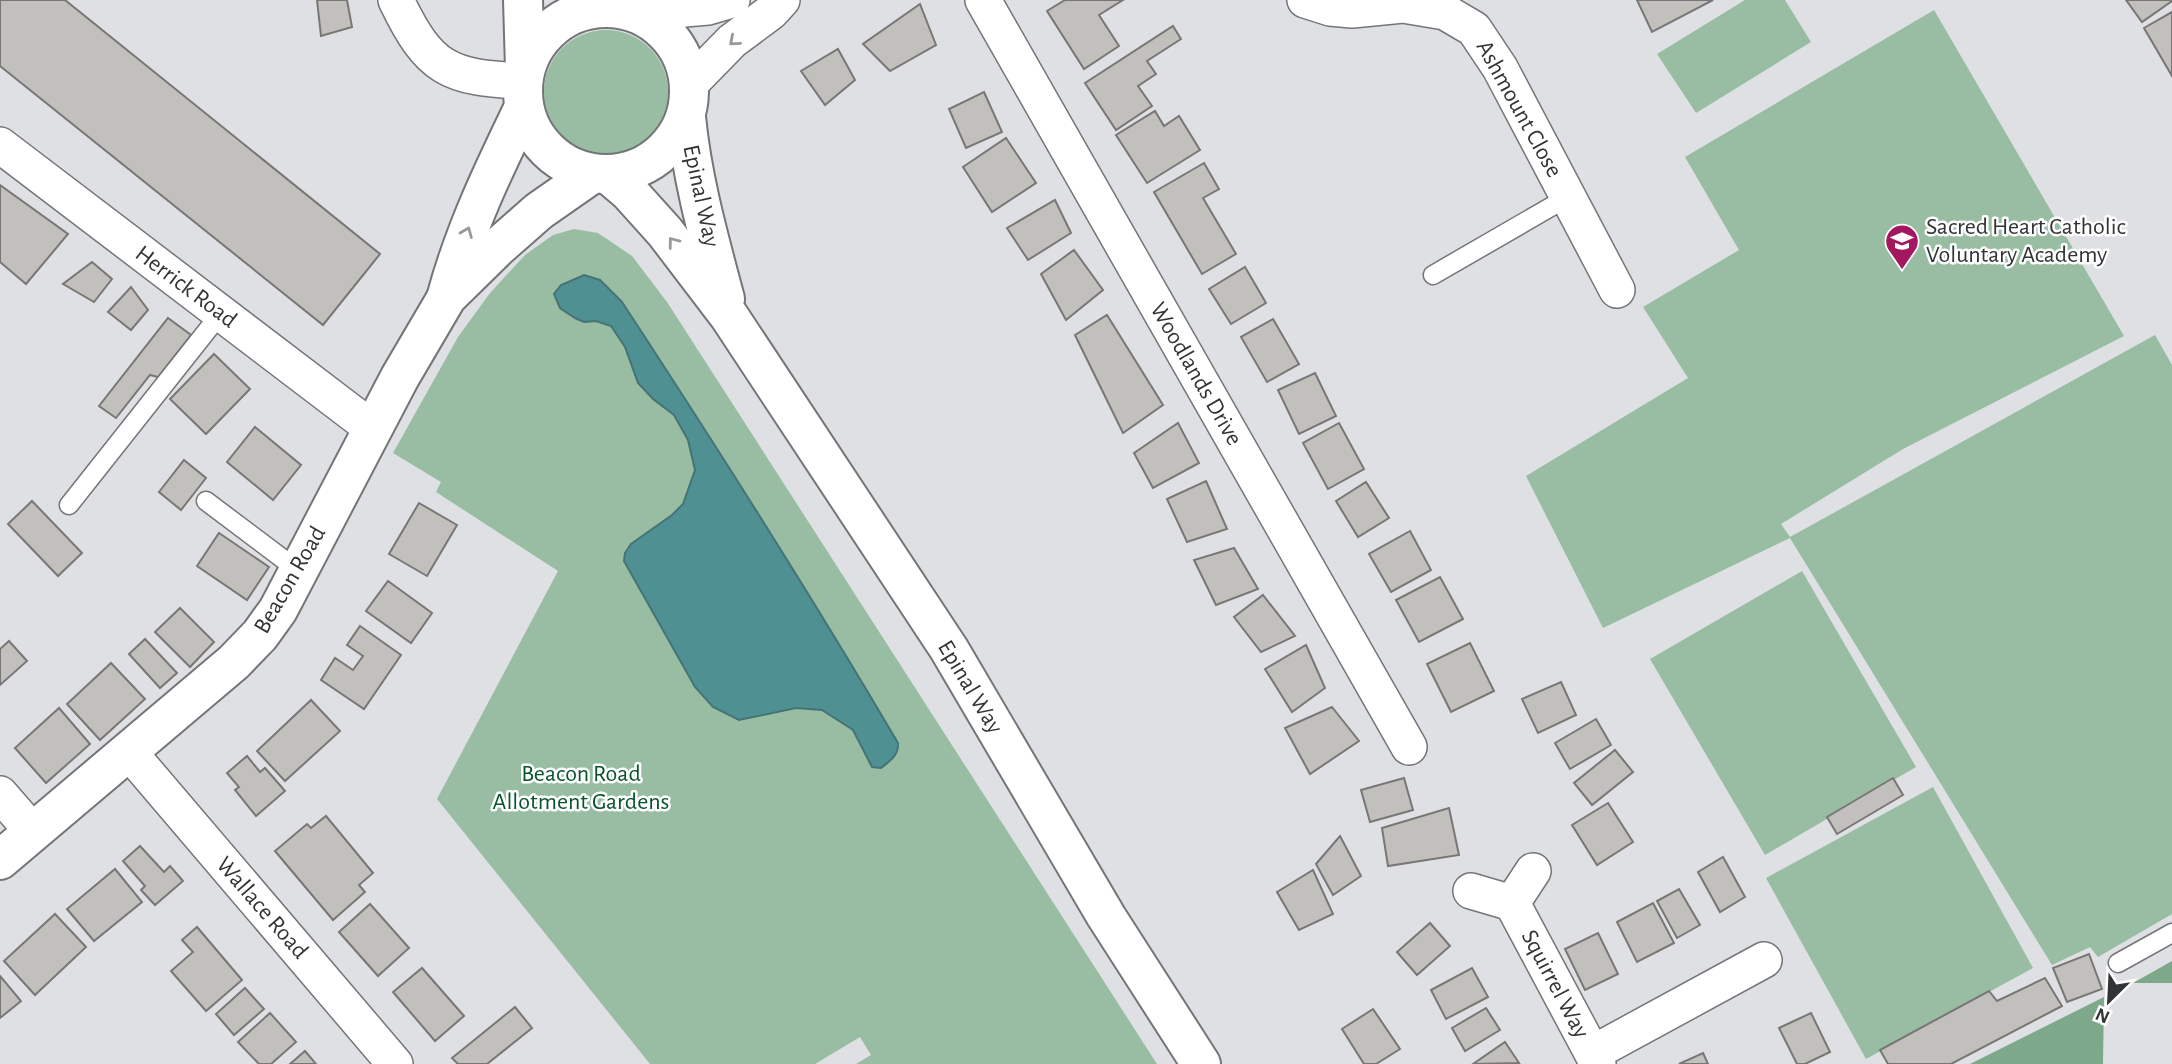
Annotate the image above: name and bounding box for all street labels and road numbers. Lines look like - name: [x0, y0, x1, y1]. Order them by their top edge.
- street label: Ashmount Close: [1472, 37, 1566, 181]
- street label: Epinal Way: [678, 143, 724, 249]
- street label: Herrick Road: [131, 241, 241, 333]
- street label: Woodlands Drive: [1145, 298, 1247, 450]
- street label: Beacon Road: [250, 522, 330, 638]
- street label: Epinal Way: [933, 636, 1007, 738]
- street label: Wallace Road: [212, 853, 312, 963]
- street label: Squirrel Way: [1517, 926, 1593, 1042]

